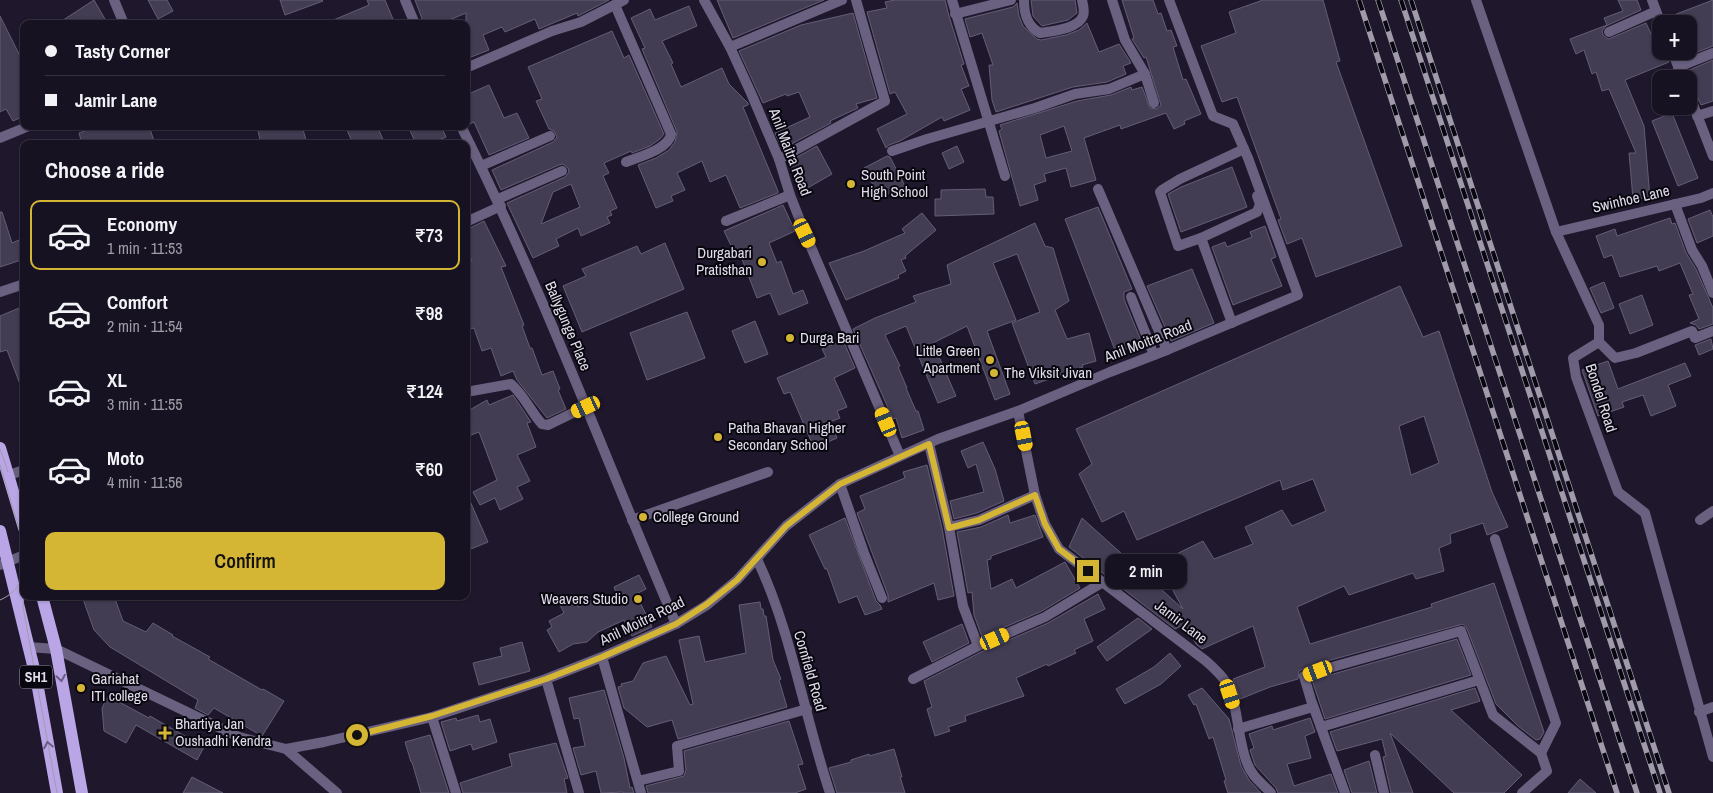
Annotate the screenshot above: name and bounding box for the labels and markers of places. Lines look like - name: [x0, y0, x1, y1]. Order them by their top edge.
- place label: South Point High School: [861, 164, 928, 202]
- marker: South Point High School: [845, 178, 857, 190]
- place label: Durgabari Pratisthan: [696, 242, 752, 280]
- marker: Durgabari Pratisthan: [756, 256, 768, 268]
- place label: Durga Bari: [800, 327, 859, 348]
- marker: Durga Bari: [784, 332, 796, 344]
- place label: Little Green Apartment: [916, 340, 981, 378]
- marker: Little Green Apartment: [984, 354, 996, 366]
- place label: The Viksit Jivan: [1004, 362, 1092, 383]
- marker: The Viksit Jivan: [988, 367, 1000, 379]
- place label: Patha Bhavan Higher Secondary School: [728, 417, 846, 455]
- marker: Patha Bhavan Higher Secondary School: [712, 431, 724, 443]
- place label: College Ground: [653, 506, 739, 527]
- marker: College Ground: [637, 511, 649, 523]
- place label: Weavers Studio: [541, 588, 628, 609]
- marker: Weavers Studio: [632, 593, 644, 605]
- place label: Gariahat ITI college: [91, 668, 148, 706]
- marker: Gariahat ITI college: [75, 682, 87, 694]
- place label: Bhartiya Jan Oushadhi Kendra: [175, 713, 272, 751]
- marker: Bhartiya Jan Oushadhi Kendra: [159, 727, 171, 739]

